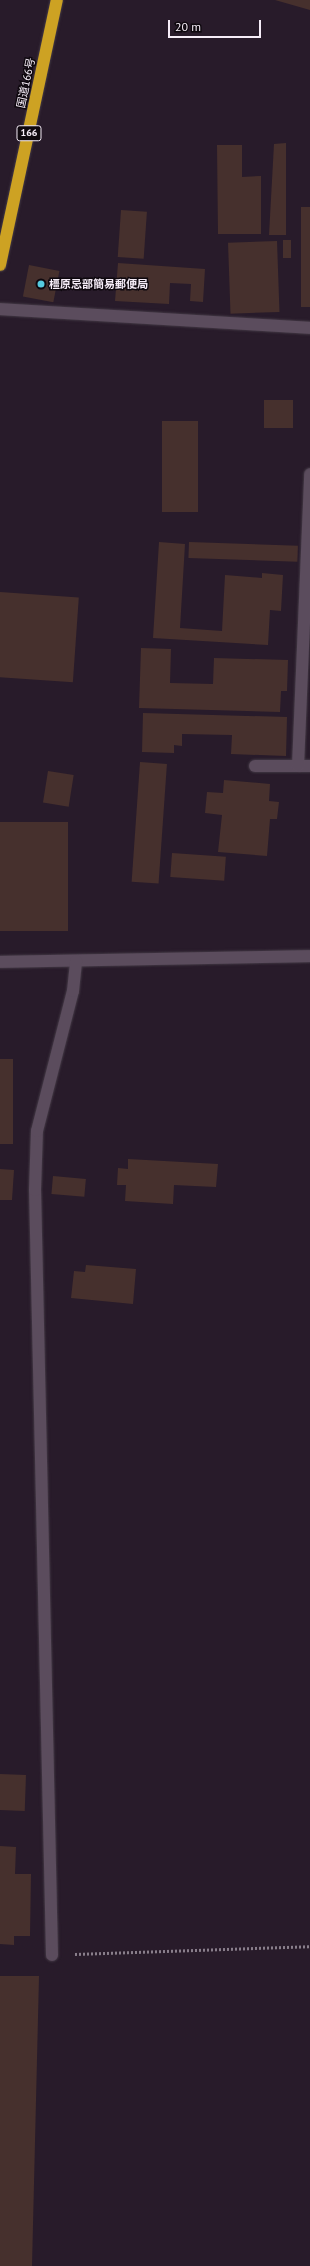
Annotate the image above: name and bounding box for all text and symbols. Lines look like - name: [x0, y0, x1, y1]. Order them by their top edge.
- scale bar: [170, 12, 263, 38]
- text: 20 m: [175, 19, 201, 34]
- street label: 国道166号: [14, 57, 38, 109]
- road number: 166: [16, 125, 42, 141]
- place label: 橿原忌部簡易郵便局: [49, 277, 148, 291]
- marker: 橿原忌部簡易郵便局: [36, 279, 46, 289]

